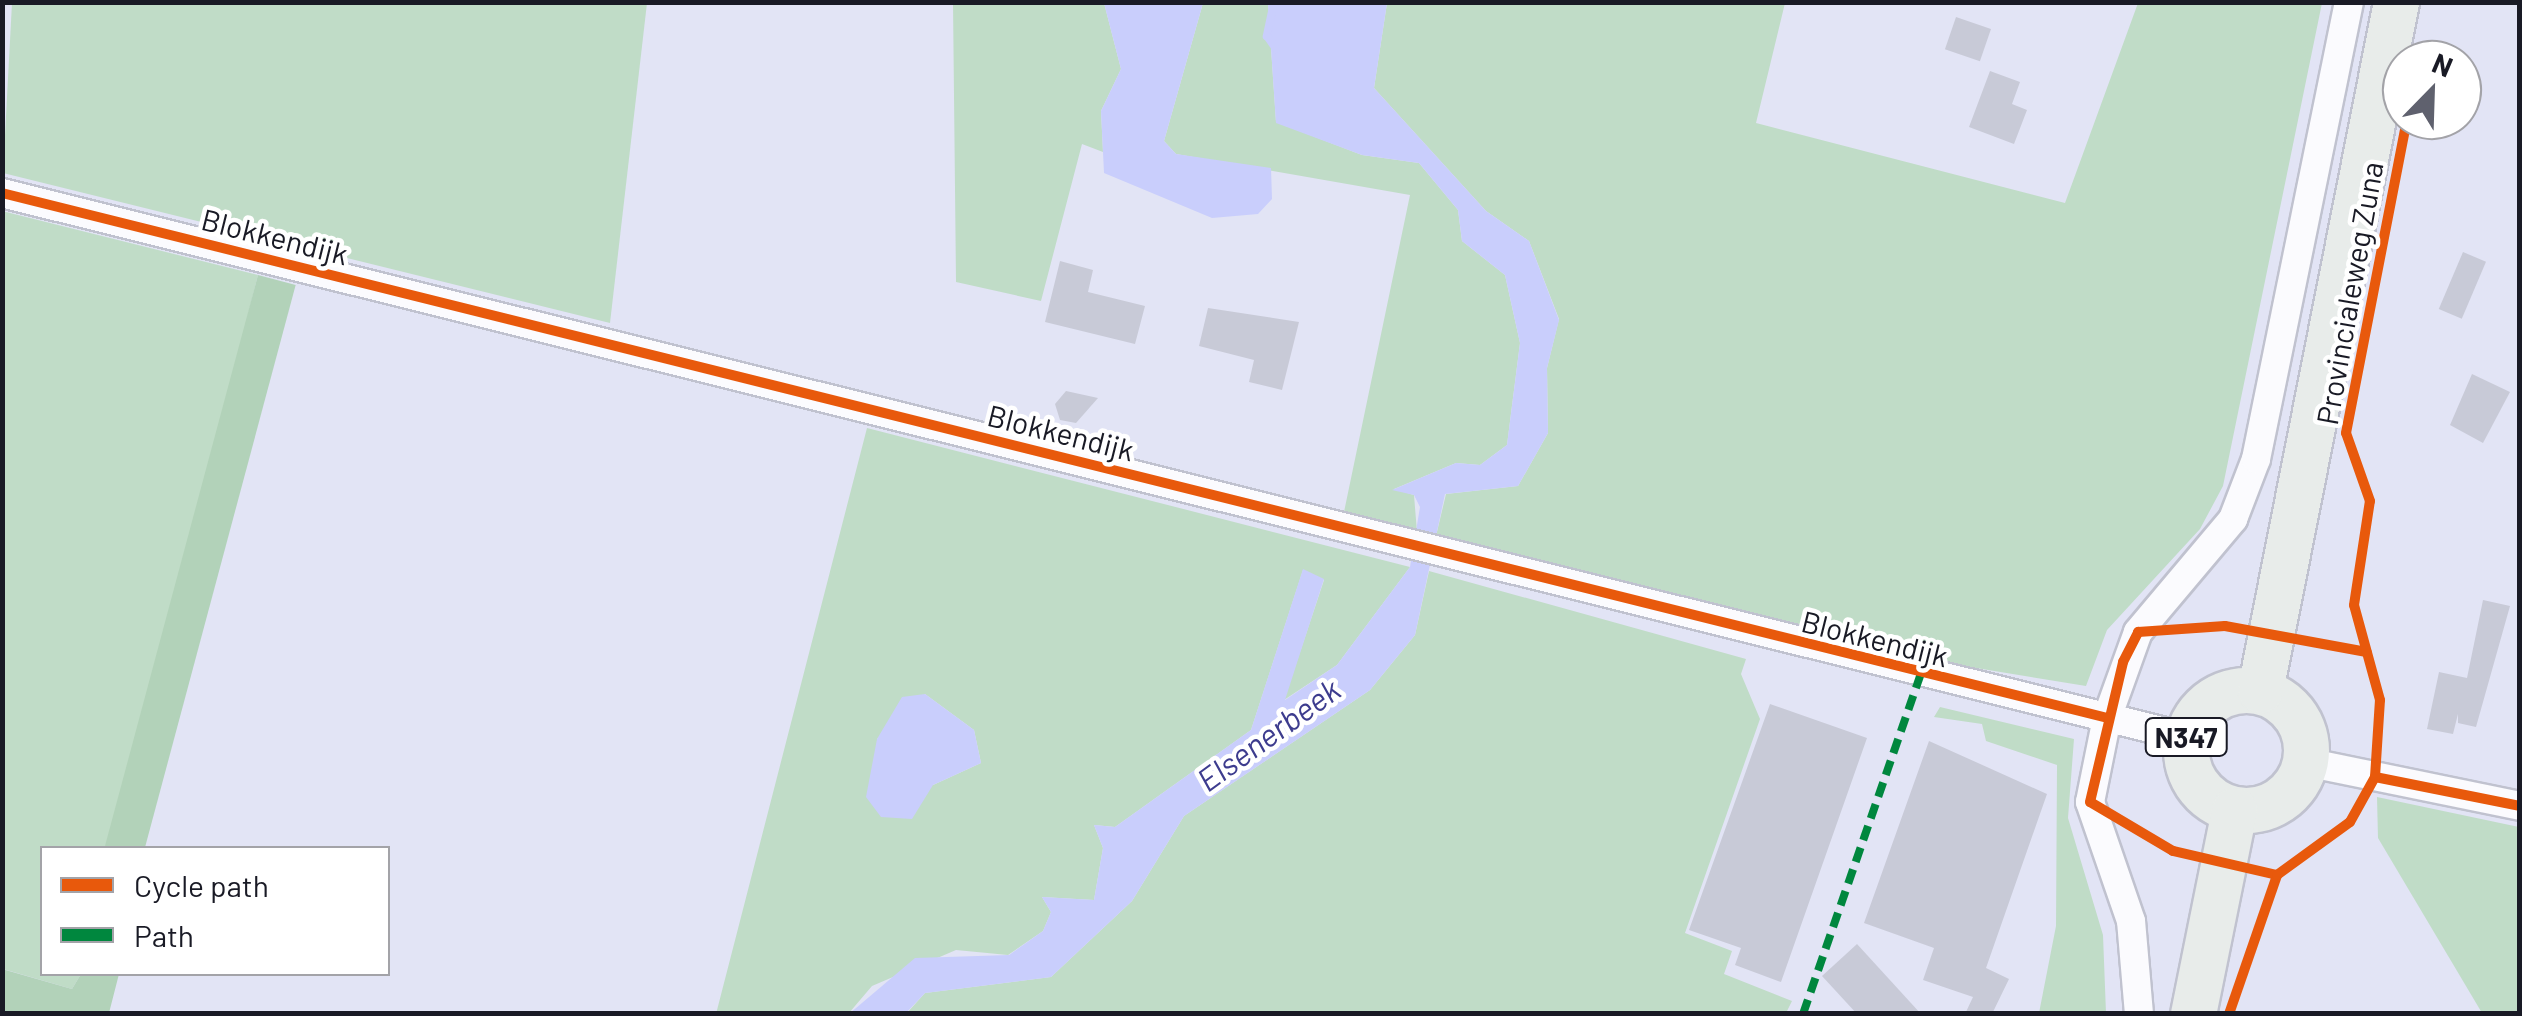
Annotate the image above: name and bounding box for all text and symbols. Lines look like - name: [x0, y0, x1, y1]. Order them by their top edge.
- north arrow: [2382, 40, 2482, 140]
- text: N: [2428, 45, 2458, 84]
- street label: Provincialeweg Zuna: [2308, 159, 2390, 427]
- street label: Blokkendijk: [198, 200, 352, 272]
- street label: Blokkendijk: [984, 396, 1138, 468]
- street label: Blokkendijk: [1798, 602, 1952, 674]
- water label: Elsenerbeek: [1189, 669, 1347, 799]
- road number: N347: [2144, 714, 2228, 760]
- legend: [40, 846, 390, 976]
- text: Cycle path: [134, 867, 269, 903]
- text: Path: [134, 917, 194, 953]

